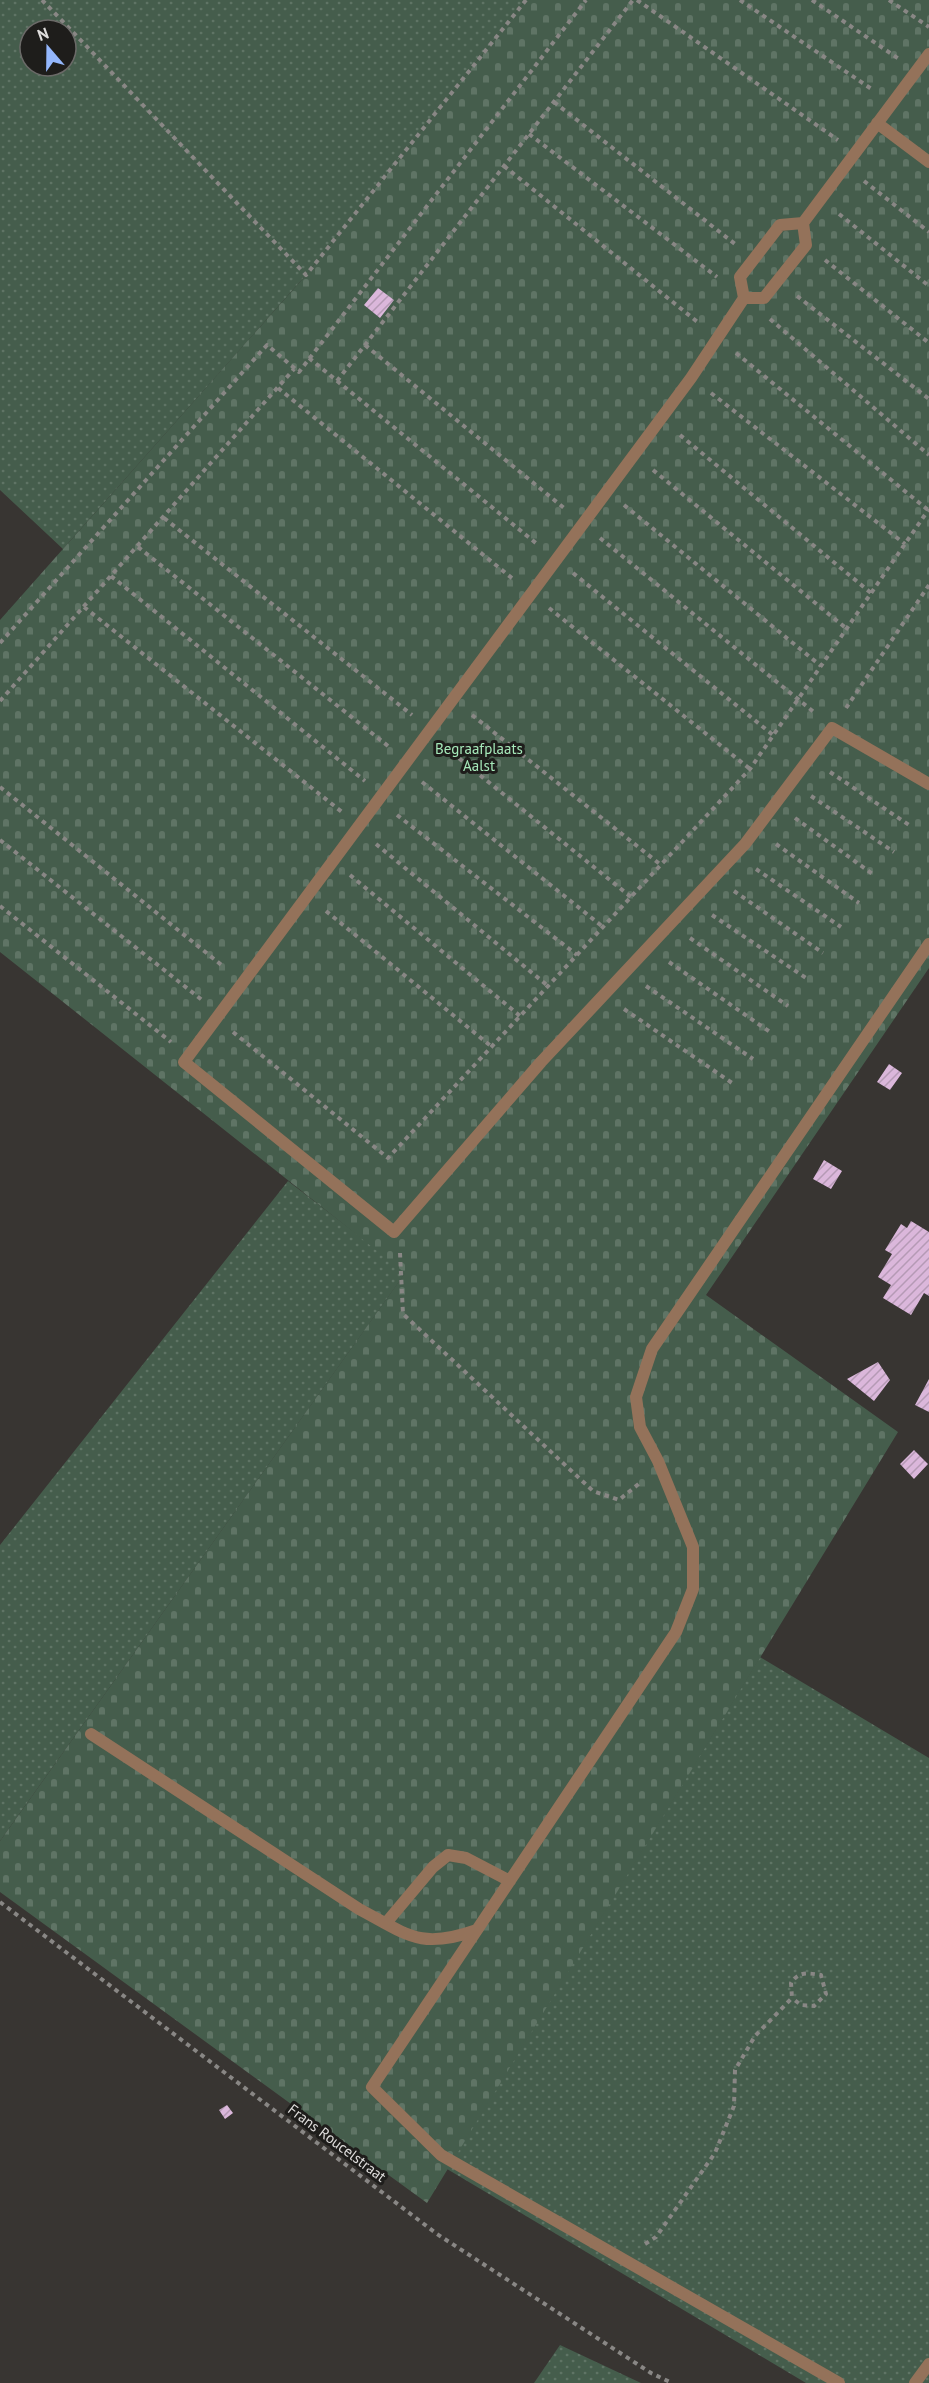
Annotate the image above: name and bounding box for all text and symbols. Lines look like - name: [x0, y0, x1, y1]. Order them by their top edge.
- north arrow: [18, 18, 78, 78]
- text: N: [35, 23, 51, 45]
- park label: Begraafplaats Aalst: [435, 739, 523, 775]
- street label: Frans Roucelstraat: [284, 2099, 390, 2186]

